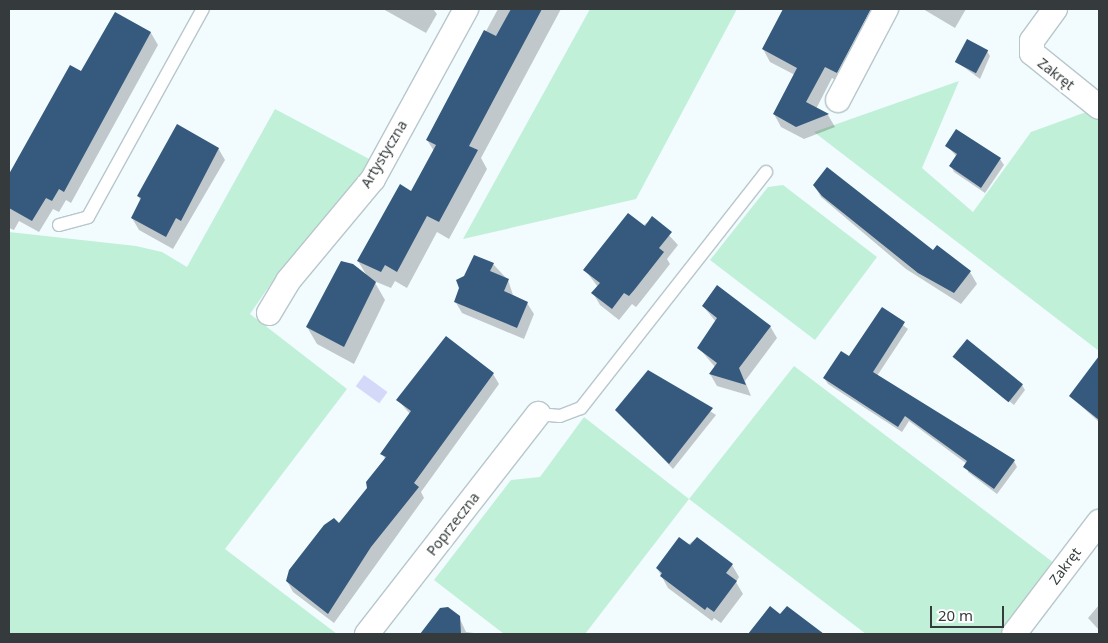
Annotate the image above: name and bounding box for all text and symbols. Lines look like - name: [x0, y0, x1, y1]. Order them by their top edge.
- street label: Zakręt: [1034, 55, 1078, 93]
- street label: Artystyczna: [357, 117, 411, 191]
- street label: Poprzeczna: [423, 489, 483, 559]
- street label: Zakręt: [1046, 544, 1084, 588]
- scale bar: [933, 596, 1007, 628]
- text: 20 m: [938, 605, 973, 625]

